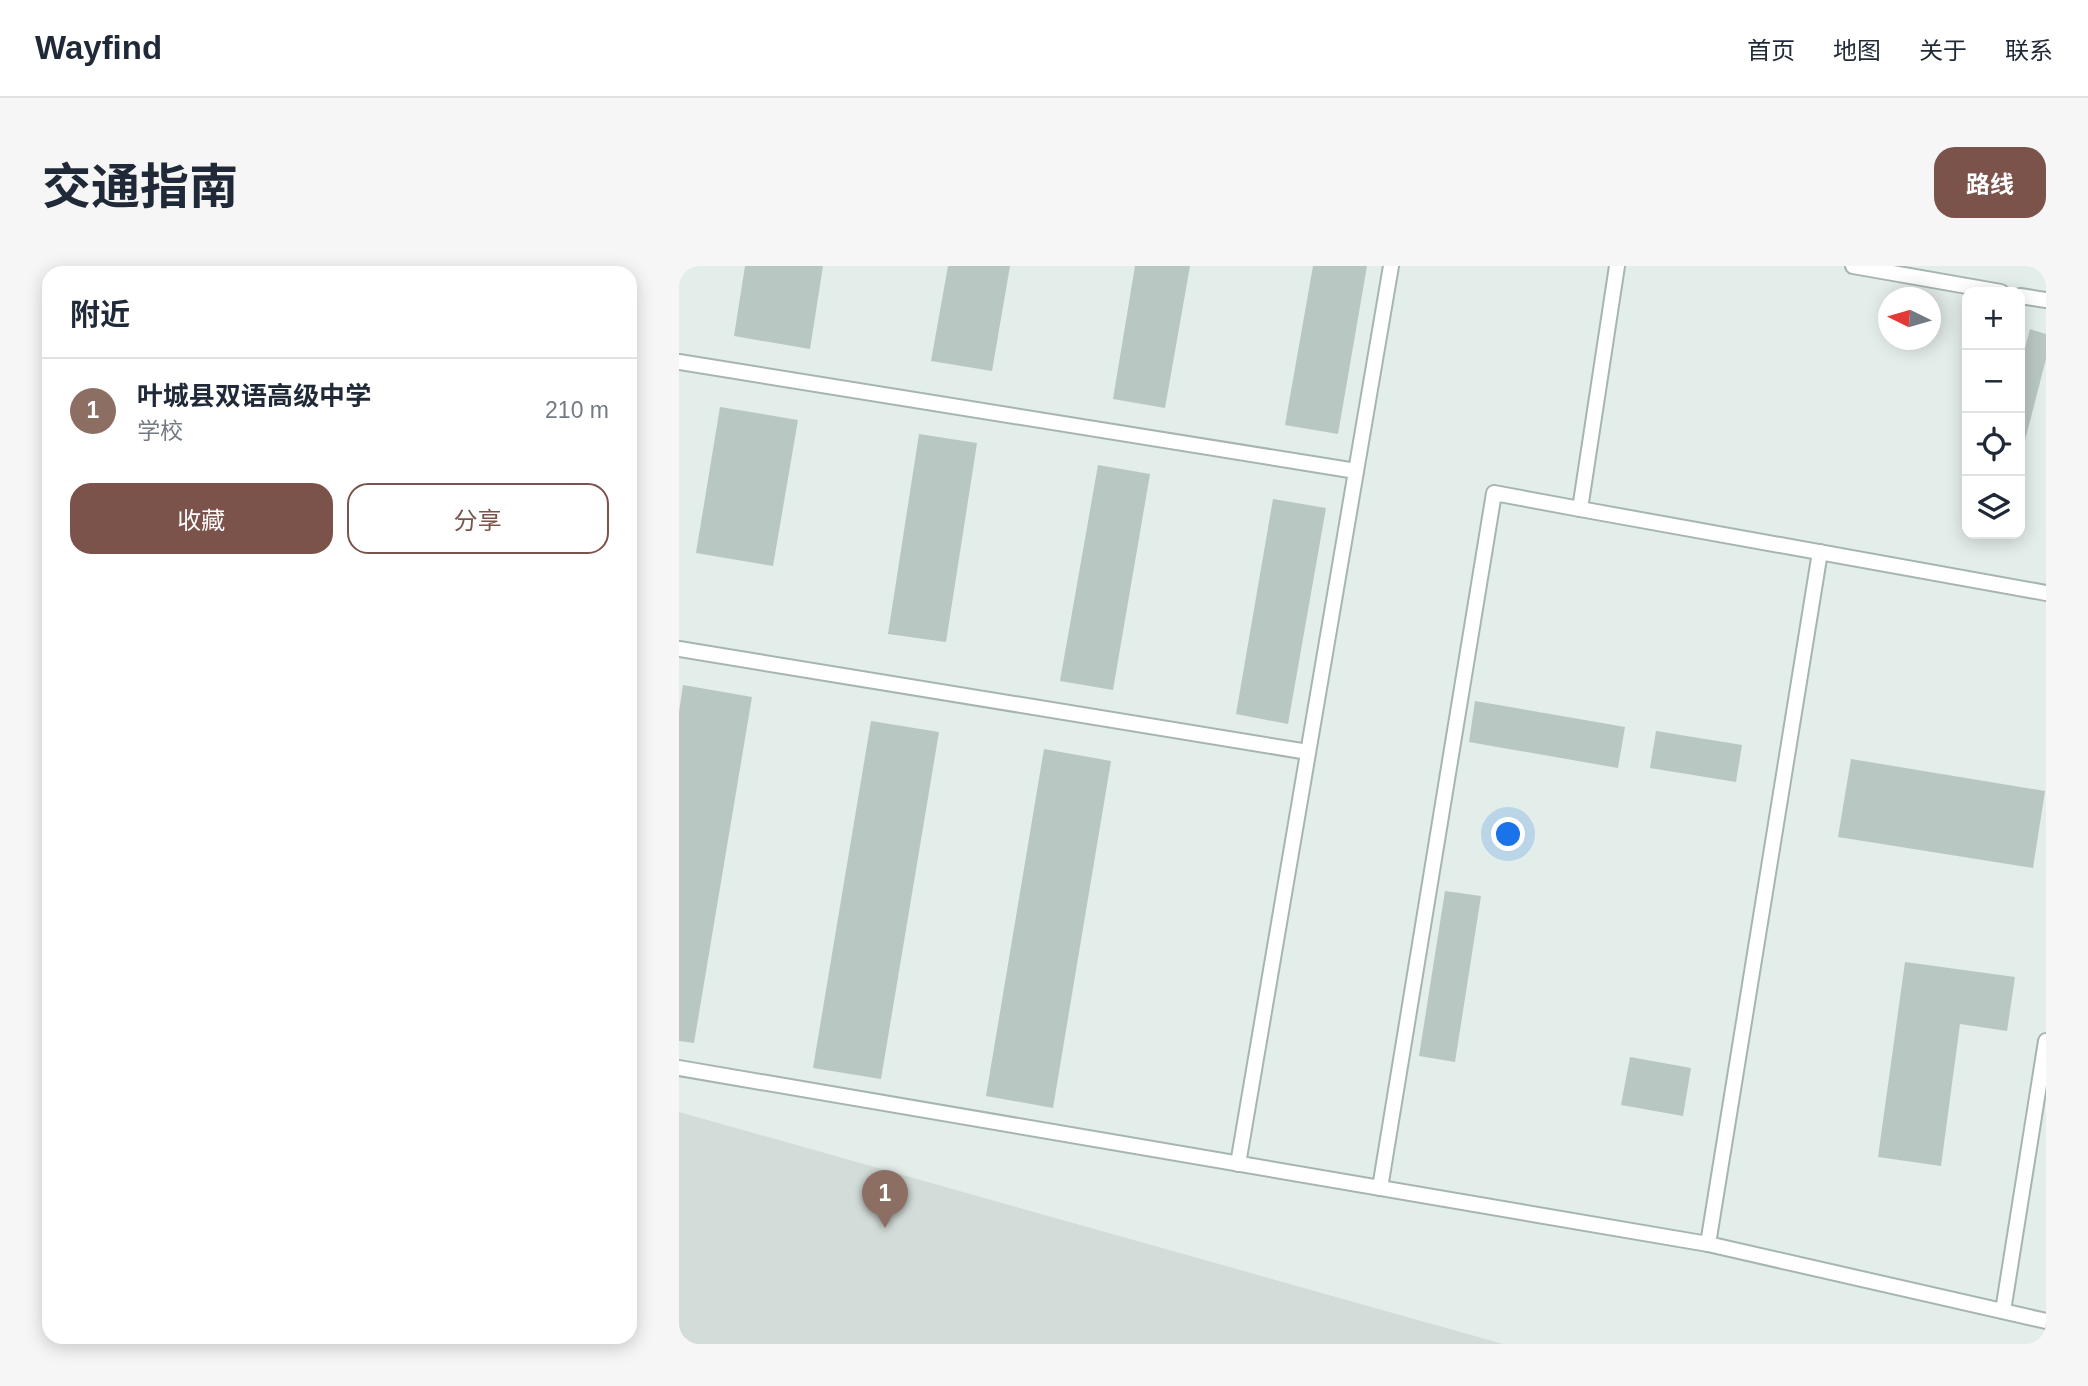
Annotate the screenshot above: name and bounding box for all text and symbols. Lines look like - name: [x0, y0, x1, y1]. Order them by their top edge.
- text: Wayfind: [35, 29, 162, 66]
- text: 首页: [1747, 37, 1795, 64]
- text: 地图: [1833, 37, 1881, 64]
- text: 关于: [1919, 37, 1967, 64]
- text: 联系: [2005, 37, 2053, 64]
- button: 路线: [1934, 147, 2046, 218]
- text: 交通指南: [42, 160, 238, 214]
- north arrow: [1878, 287, 1941, 350]
- map controls: [1962, 287, 2025, 539]
- button: +: [1962, 287, 2025, 350]
- text: 附近: [70, 298, 130, 331]
- button: −: [1962, 350, 2025, 413]
- text: 叶城县双语高级中学: [137, 381, 371, 411]
- text: 1: [87, 397, 99, 423]
- text: 210 m: [545, 397, 609, 423]
- button: locate: [1962, 413, 2025, 476]
- text: 学校: [137, 418, 183, 444]
- button: layers: [1962, 476, 2025, 539]
- button: 收藏: [70, 483, 333, 554]
- button: 分享: [347, 483, 609, 554]
- your location: [1491, 817, 1525, 851]
- pin: 1: [862, 1170, 908, 1228]

